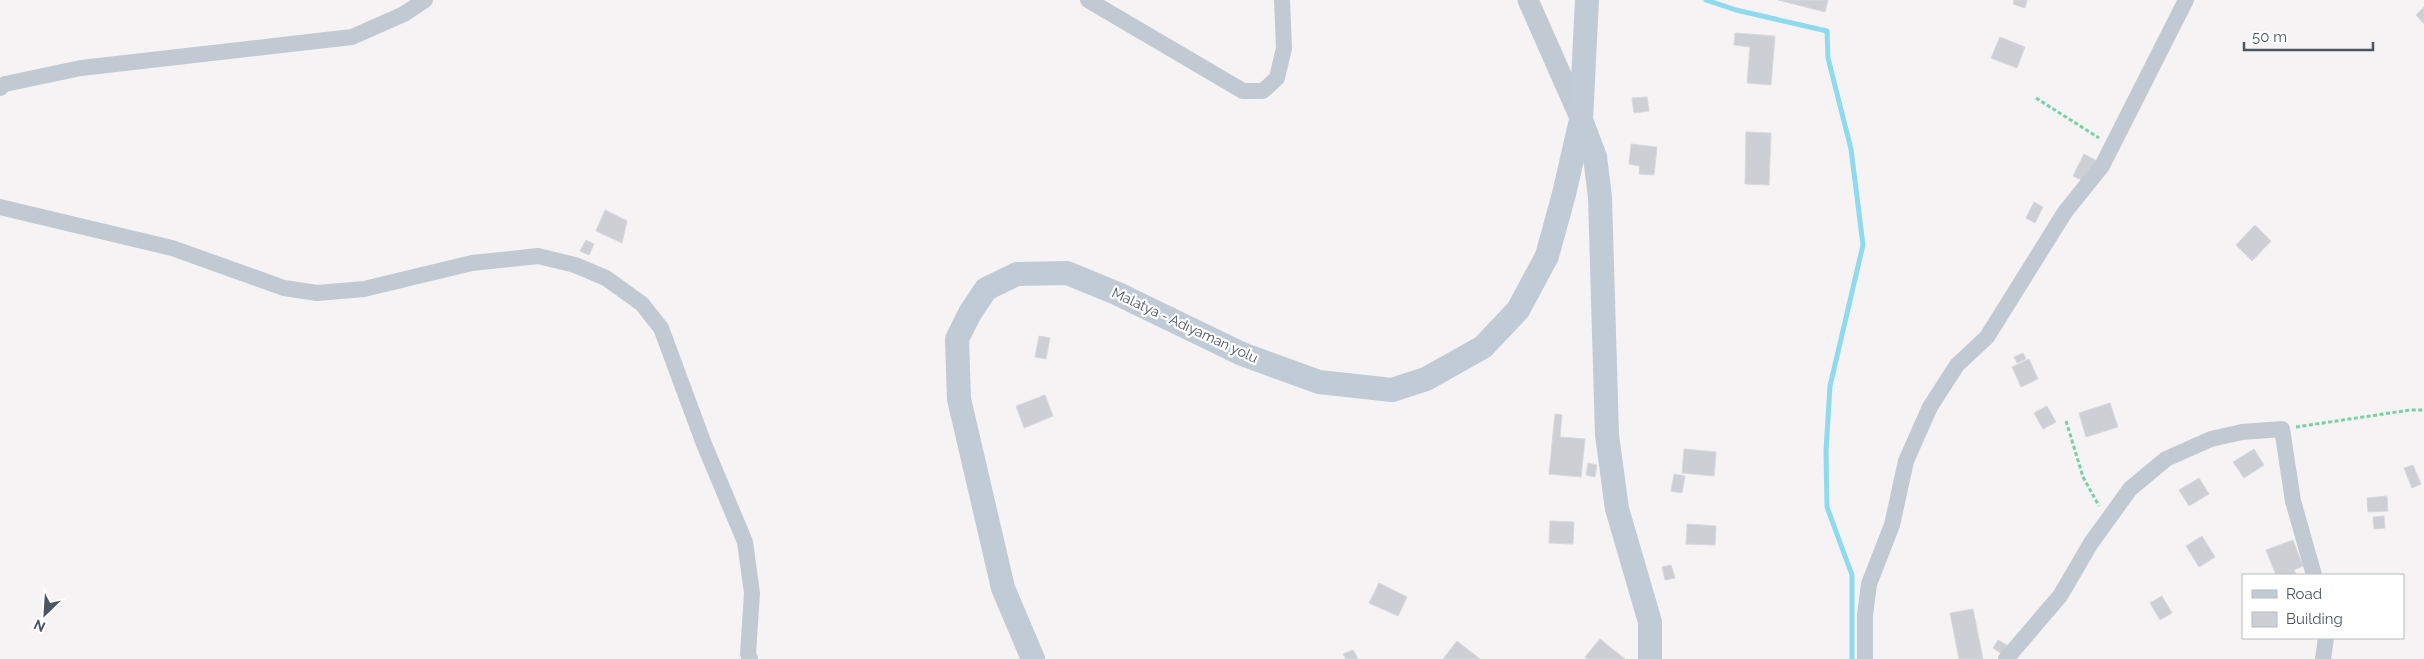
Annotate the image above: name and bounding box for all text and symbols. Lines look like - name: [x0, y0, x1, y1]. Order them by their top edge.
- scale bar: [2244, 20, 2373, 52]
- text: 50 m: [2252, 28, 2287, 46]
- street label: Malatya - Adıyaman yolu: [1109, 284, 1261, 366]
- legend: [2242, 574, 2404, 639]
- text: Road: [2286, 585, 2322, 603]
- north arrow: [20, 589, 70, 639]
- text: Building: [2286, 610, 2343, 628]
- text: N: [31, 616, 48, 635]

